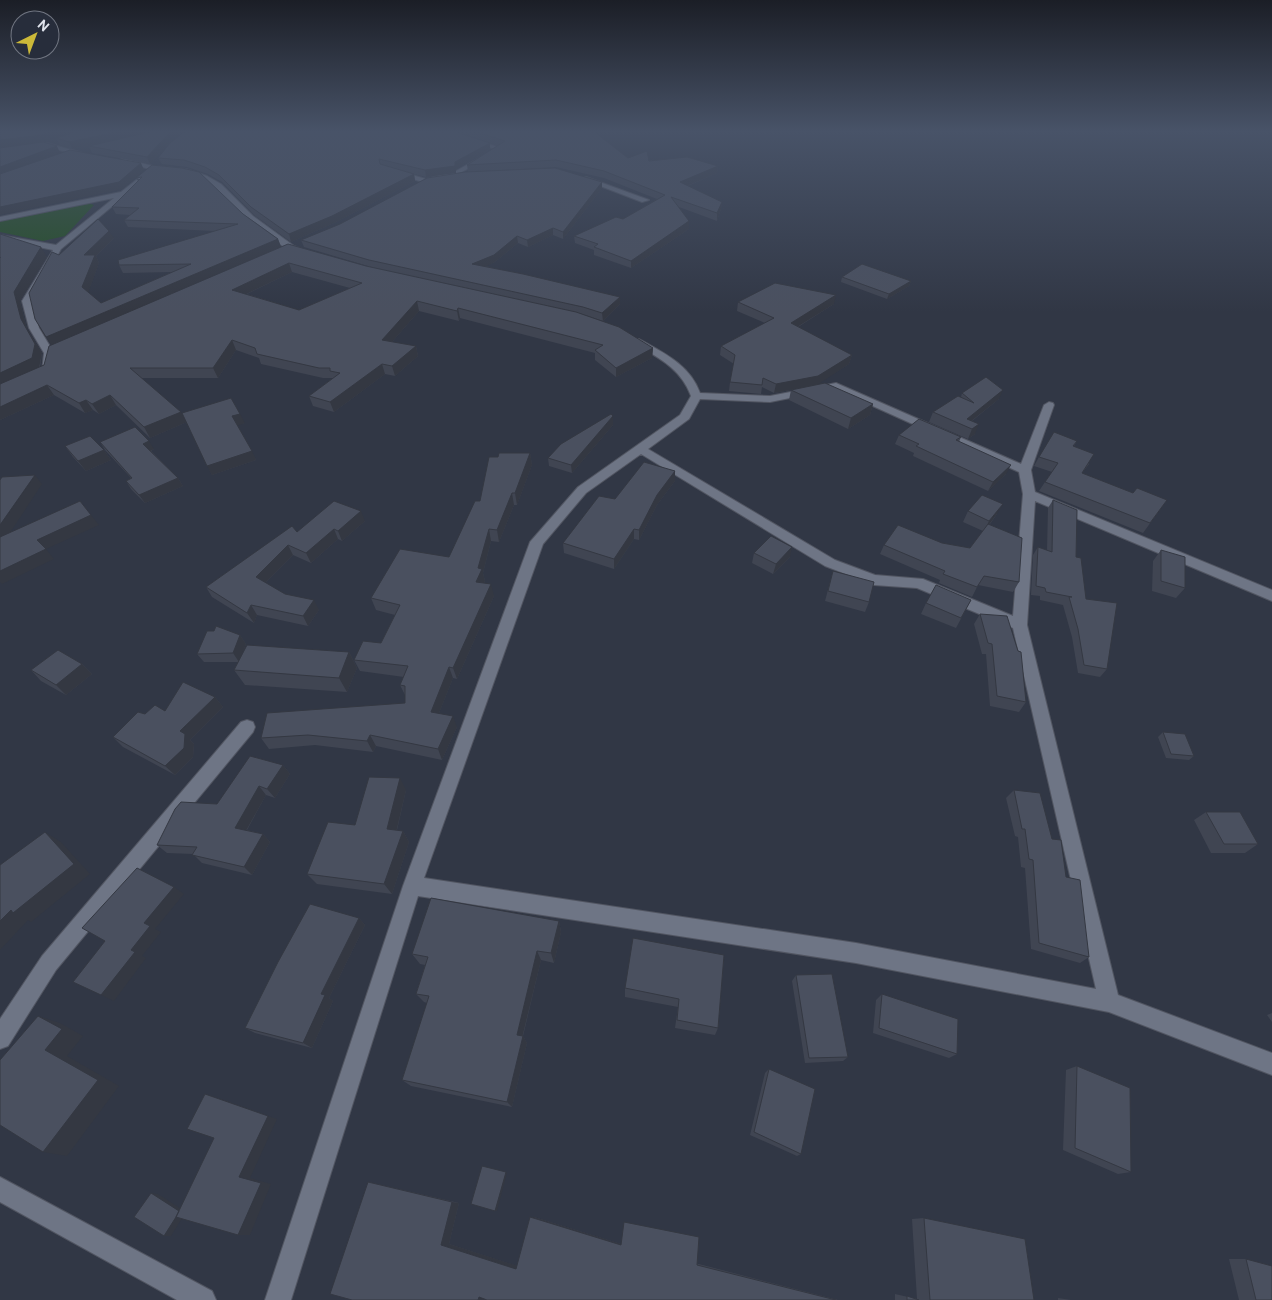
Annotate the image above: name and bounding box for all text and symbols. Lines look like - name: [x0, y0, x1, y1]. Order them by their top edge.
- north arrow: [10, 10, 60, 60]
- text: N: [33, 17, 52, 36]

